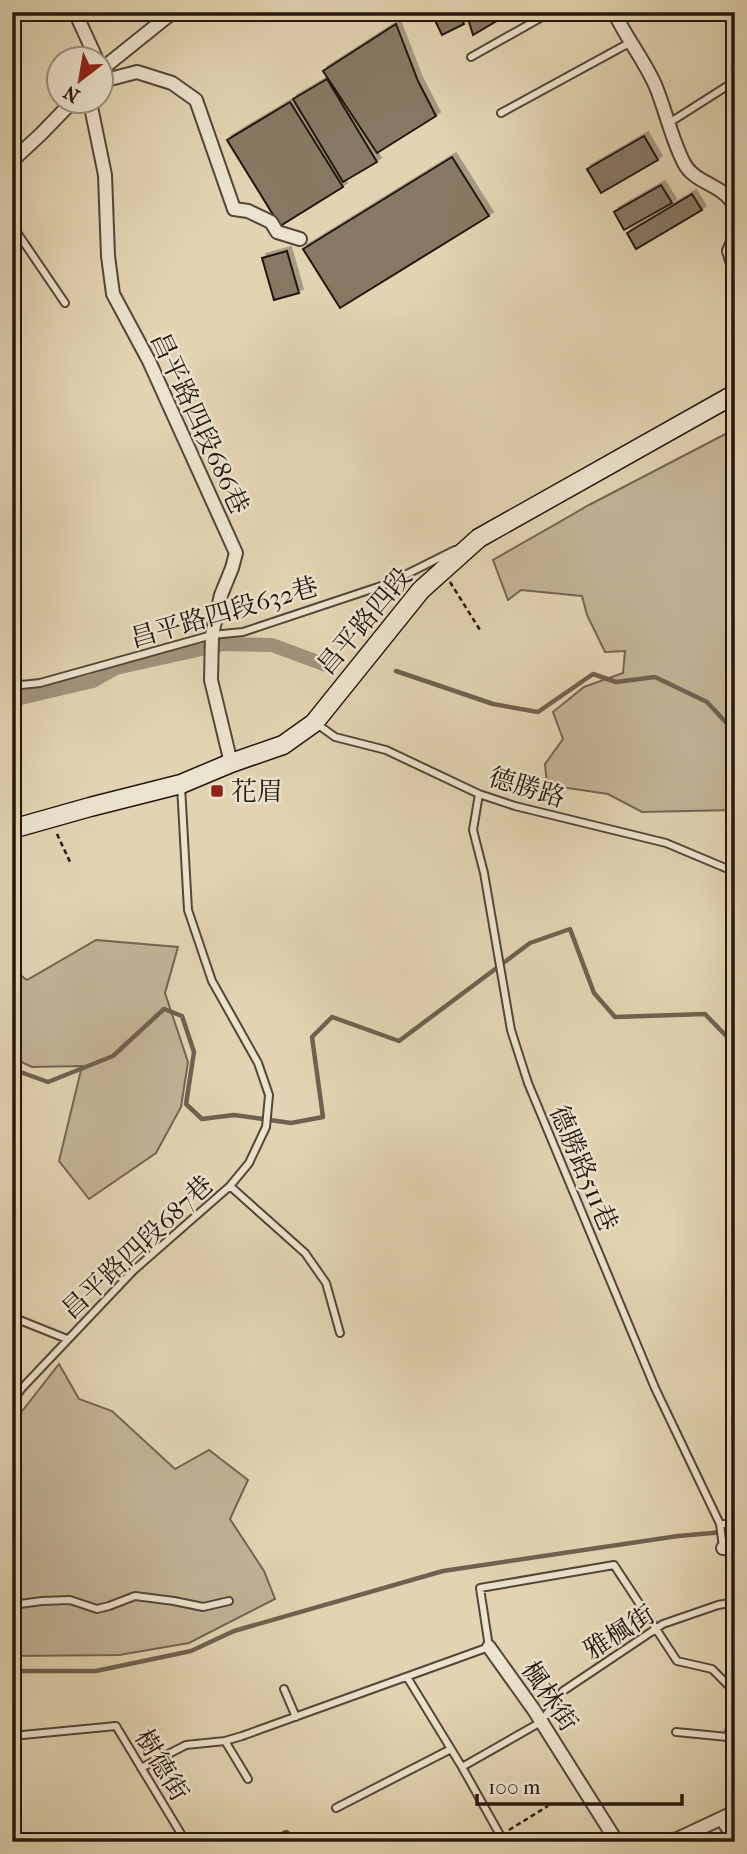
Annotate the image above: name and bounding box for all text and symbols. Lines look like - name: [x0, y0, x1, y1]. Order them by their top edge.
- north arrow: [46, 46, 116, 116]
- text: N: [59, 80, 84, 107]
- street label: 昌平路四段686巷: [144, 327, 255, 519]
- street label: 昌平路四段: [311, 562, 418, 681]
- street label: 昌平路四段632巷: [127, 571, 322, 654]
- street label: 德勝路: [485, 761, 569, 814]
- place label: 花眉: [231, 776, 283, 807]
- marker: 花眉: [209, 783, 225, 799]
- street label: 德勝路511巷: [543, 1101, 624, 1236]
- street label: 昌平路四段687巷: [55, 1169, 219, 1325]
- street label: 雅楓街: [578, 1599, 661, 1666]
- street label: 楓林街: [515, 1655, 584, 1737]
- street label: 樹德街: [128, 1724, 195, 1807]
- scale bar: [477, 1763, 682, 1807]
- text: 100 m: [488, 1775, 541, 1799]

